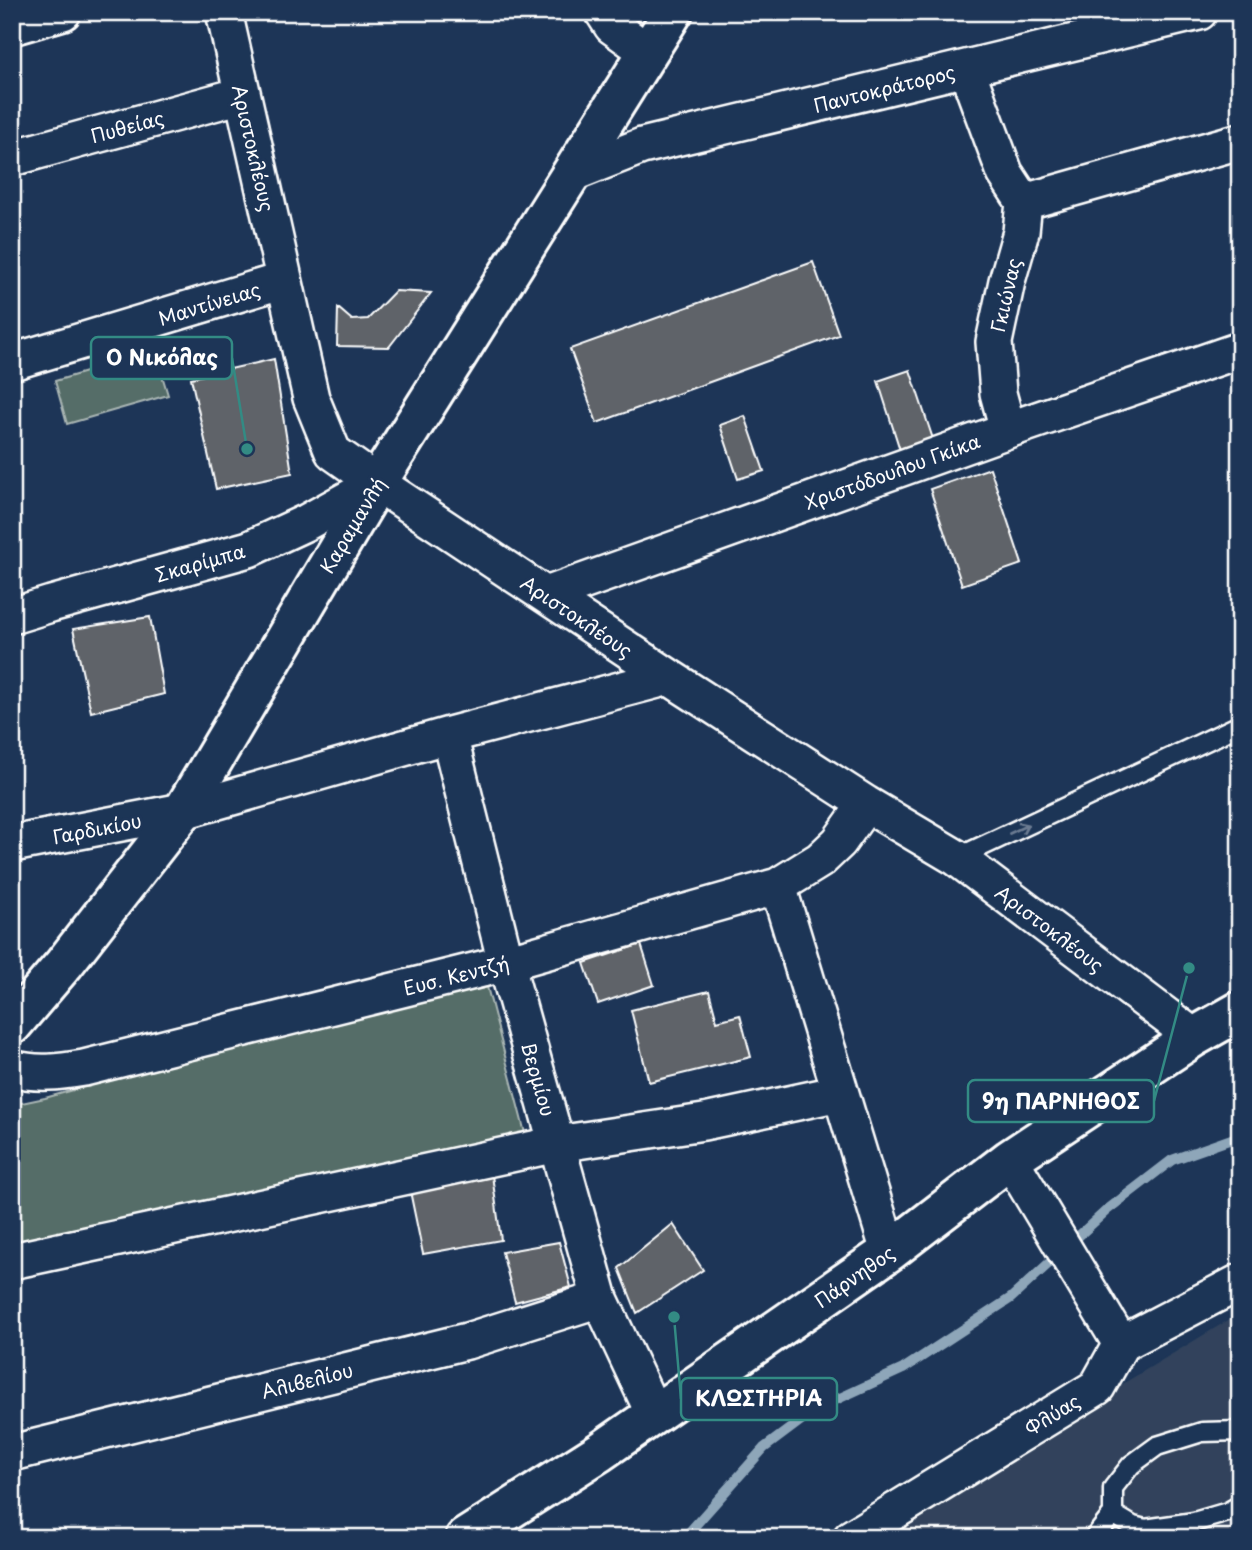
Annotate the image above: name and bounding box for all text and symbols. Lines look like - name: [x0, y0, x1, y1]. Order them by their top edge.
- street label: Παντοκράτορος: [810, 57, 958, 119]
- street label: Αριστοκλέους: [226, 82, 282, 214]
- street label: Πυθείας: [87, 103, 167, 149]
- street label: Γκιώνας: [983, 255, 1027, 335]
- street label: Μαντίνειας: [155, 274, 264, 332]
- callout: Ο Νικόλας: [91, 337, 232, 379]
- text: Ο Νικόλας: [106, 340, 218, 372]
- street label: Χριστόδουλου Γκίκα: [800, 426, 984, 516]
- street label: Καραμανλή: [312, 472, 392, 578]
- street label: Σκαρίμπα: [152, 536, 248, 588]
- street label: Αριστοκλέους: [516, 568, 638, 664]
- street label: Γαρδικίου: [50, 806, 144, 850]
- one-way arrow: [1008, 822, 1029, 835]
- street label: Αριστοκλέους: [990, 878, 1110, 978]
- street label: Ευσ. Κεντζή: [400, 948, 512, 1002]
- street label: Βερμίου: [515, 1039, 563, 1119]
- callout: 9η ΠΑΡΝΗΘΟΣ: [968, 1080, 1154, 1122]
- text: 9η ΠΑΡΝΗΘΟΣ: [982, 1084, 1140, 1116]
- street label: Πάρνηθος: [808, 1238, 900, 1314]
- street label: Αλιβελίου: [258, 1355, 356, 1405]
- callout: ΚΛΩΣΤΗΡΙΑ: [681, 1378, 837, 1420]
- text: ΚΛΩΣΤΗΡΙΑ: [695, 1381, 823, 1413]
- street label: Φλύας: [1019, 1386, 1085, 1442]

